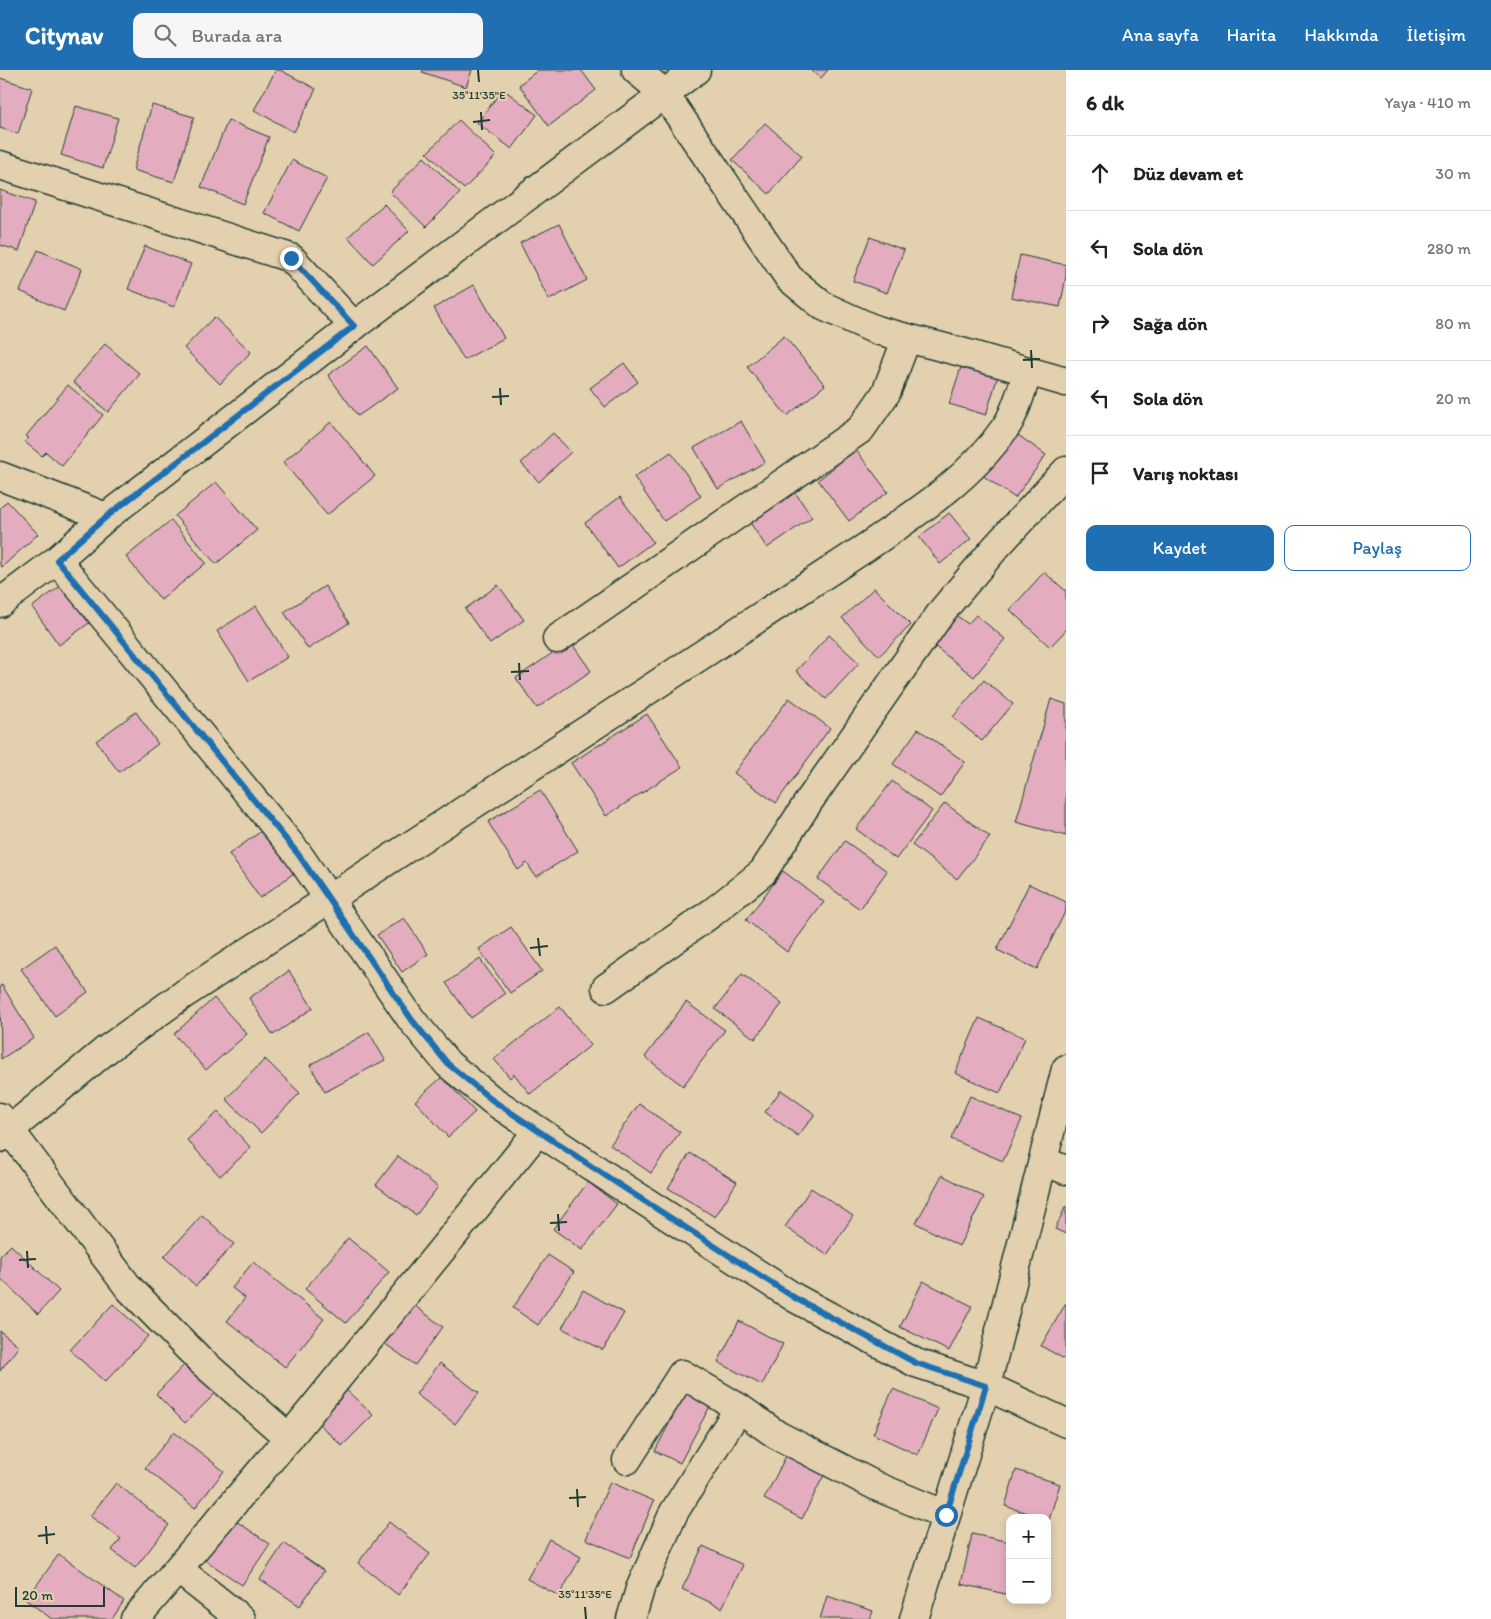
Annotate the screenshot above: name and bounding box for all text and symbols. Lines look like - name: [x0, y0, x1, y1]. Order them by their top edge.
- search box: [133, 13, 483, 58]
- text: Citynav: [25, 21, 103, 50]
- icon: search: [151, 21, 179, 49]
- text: Burada ara: [191, 24, 282, 47]
- text: Ana sayfa: [1122, 24, 1199, 46]
- text: Harita: [1227, 24, 1276, 46]
- text: Hakkında: [1304, 24, 1379, 46]
- text: İletişim: [1407, 24, 1466, 46]
- text: 35°11'35"E: [452, 88, 506, 102]
- text: 6 dk: [1086, 90, 1124, 115]
- text: Yaya · 410 m: [1384, 93, 1471, 112]
- icon: ahead: [1086, 159, 1114, 187]
- text: Düz devam et: [1133, 162, 1243, 185]
- text: 30 m: [1435, 164, 1471, 183]
- icon: left: [1086, 234, 1114, 262]
- text: Sola dön: [1133, 237, 1203, 260]
- text: 280 m: [1427, 239, 1471, 258]
- route end: [280, 247, 303, 270]
- icon: right: [1086, 309, 1114, 337]
- text: Sağa dön: [1133, 312, 1207, 335]
- text: 80 m: [1435, 314, 1471, 333]
- icon: left: [1086, 384, 1114, 412]
- text: Sola dön: [1133, 387, 1203, 410]
- text: 20 m: [1436, 389, 1471, 408]
- icon: arrive: [1086, 459, 1114, 487]
- text: Varış noktası: [1133, 462, 1238, 485]
- button: Kaydet: [1086, 525, 1274, 571]
- button: Paylaş: [1284, 525, 1471, 571]
- route start: [935, 1504, 958, 1527]
- map controls: [1006, 1514, 1051, 1604]
- button: +: [1006, 1514, 1051, 1559]
- button: −: [1006, 1559, 1051, 1604]
- scale bar: [15, 1584, 105, 1607]
- text: 20 m: [22, 1587, 53, 1604]
- text: 35°11'35"E: [558, 1587, 612, 1601]

